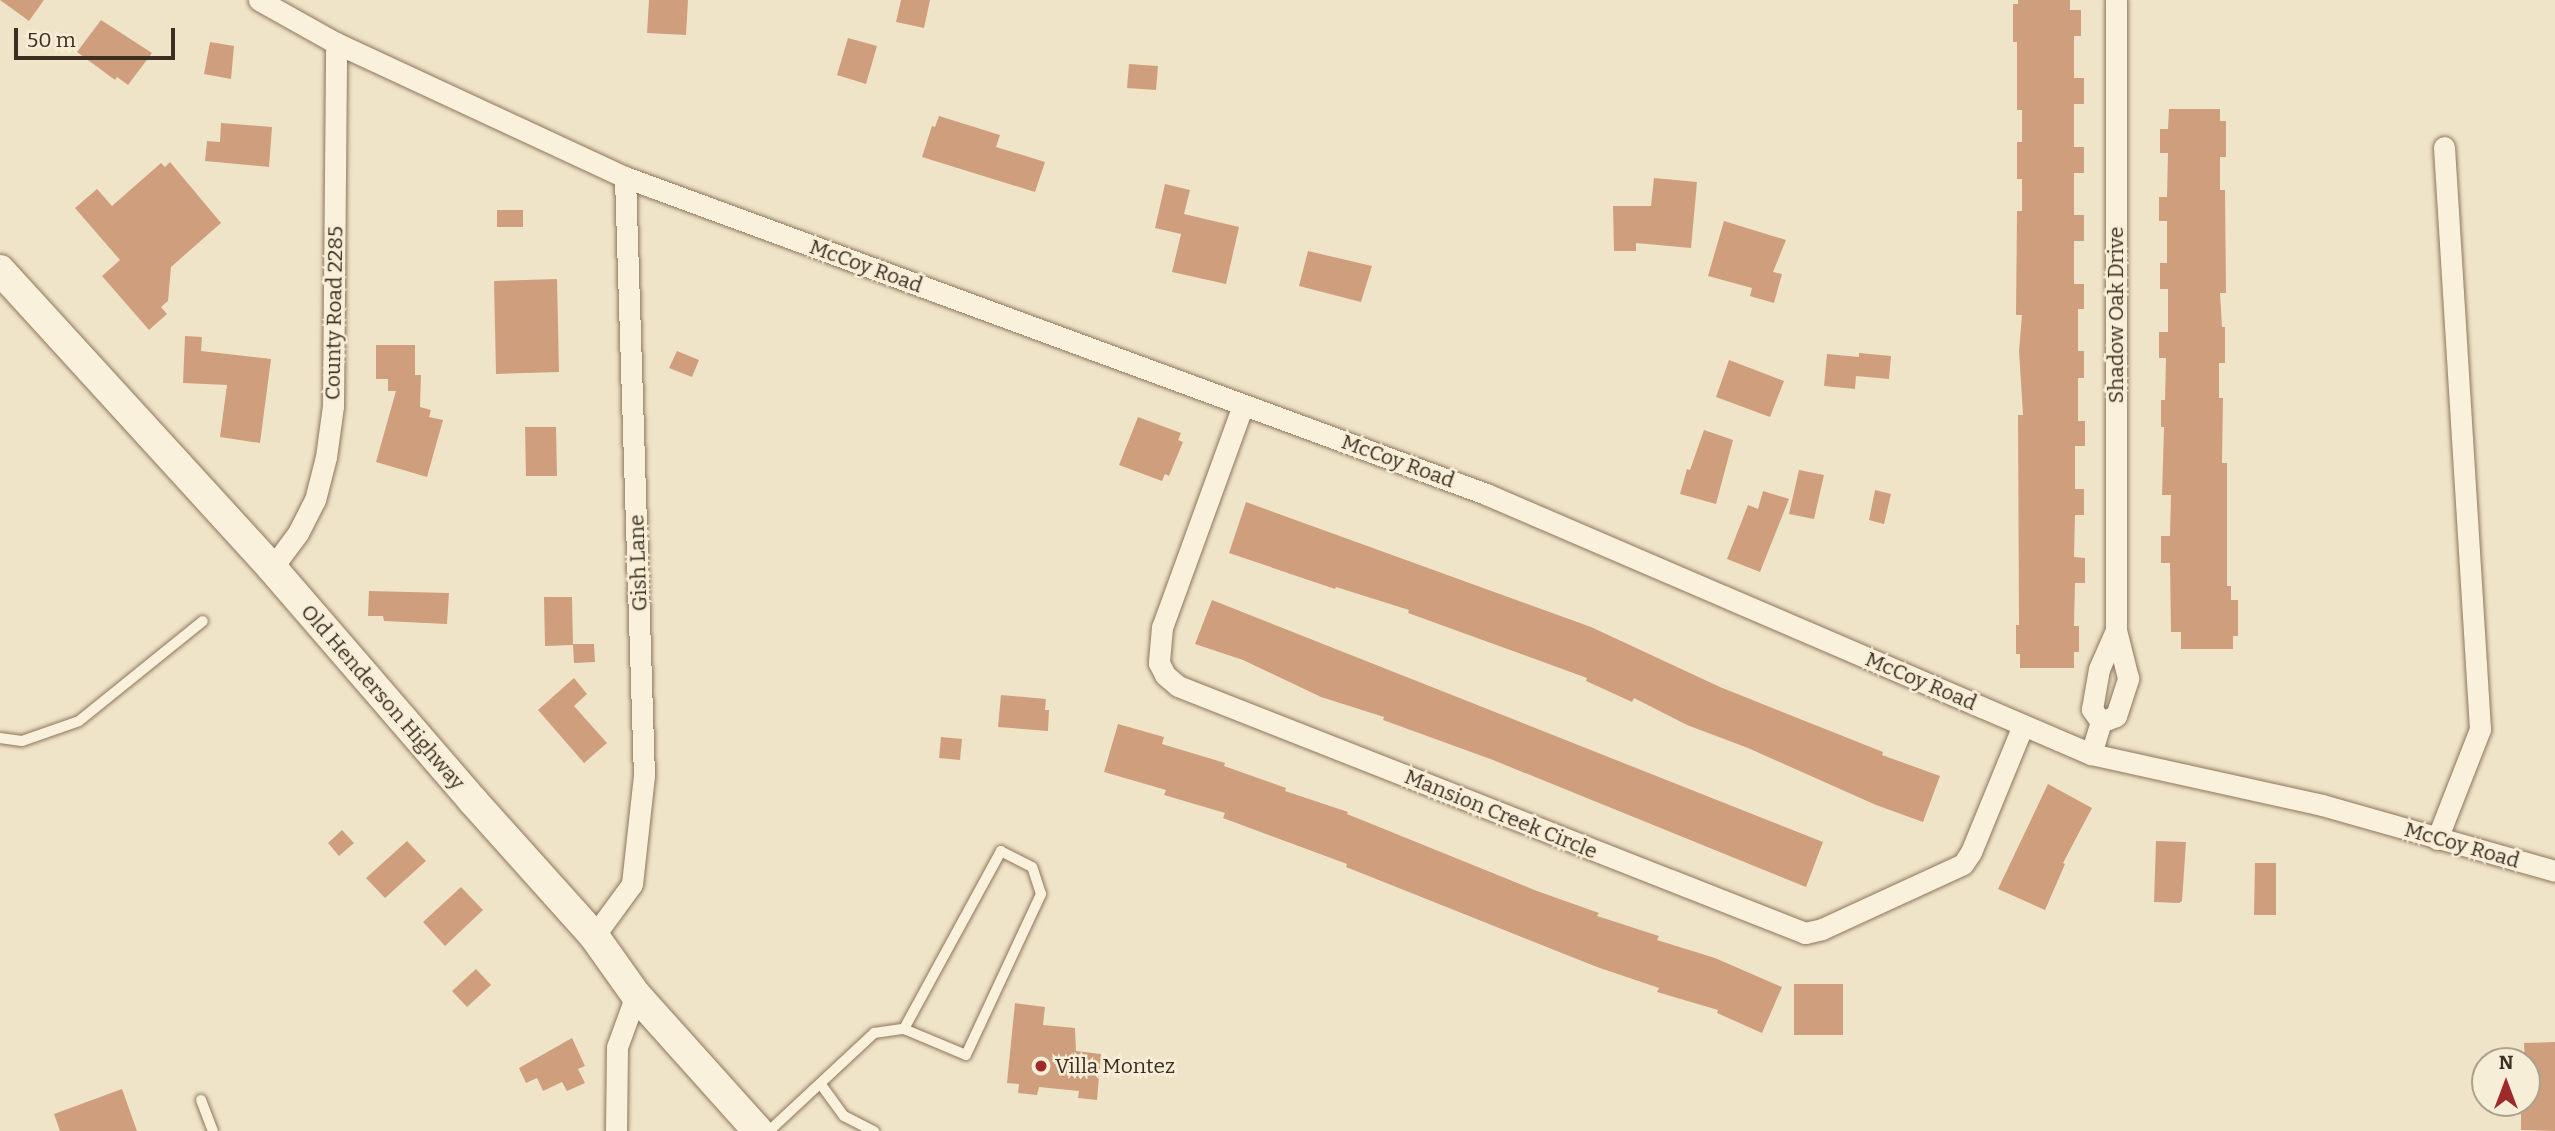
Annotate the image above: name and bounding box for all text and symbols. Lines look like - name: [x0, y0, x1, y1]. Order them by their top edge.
- scale bar: [18, 14, 178, 58]
- text: 50 m: [27, 27, 76, 53]
- street label: County Road 2285: [320, 226, 348, 400]
- street label: Shadow Oak Drive: [2103, 227, 2129, 403]
- street label: McCoy Road: [806, 234, 926, 298]
- street label: McCoy Road: [1338, 429, 1458, 493]
- street label: Gish Lane: [624, 514, 652, 612]
- street label: Old Henderson Highway: [296, 599, 470, 795]
- street label: McCoy Road: [1862, 646, 1980, 716]
- street label: Mansion Creek Circle: [1401, 764, 1601, 864]
- street label: McCoy Road: [2402, 817, 2522, 873]
- north arrow: [2471, 1047, 2541, 1117]
- text: N: [2499, 1051, 2513, 1074]
- place label: Villa Montez: [1055, 1053, 1175, 1079]
- marker: Villa Montez: [1033, 1058, 1049, 1074]

